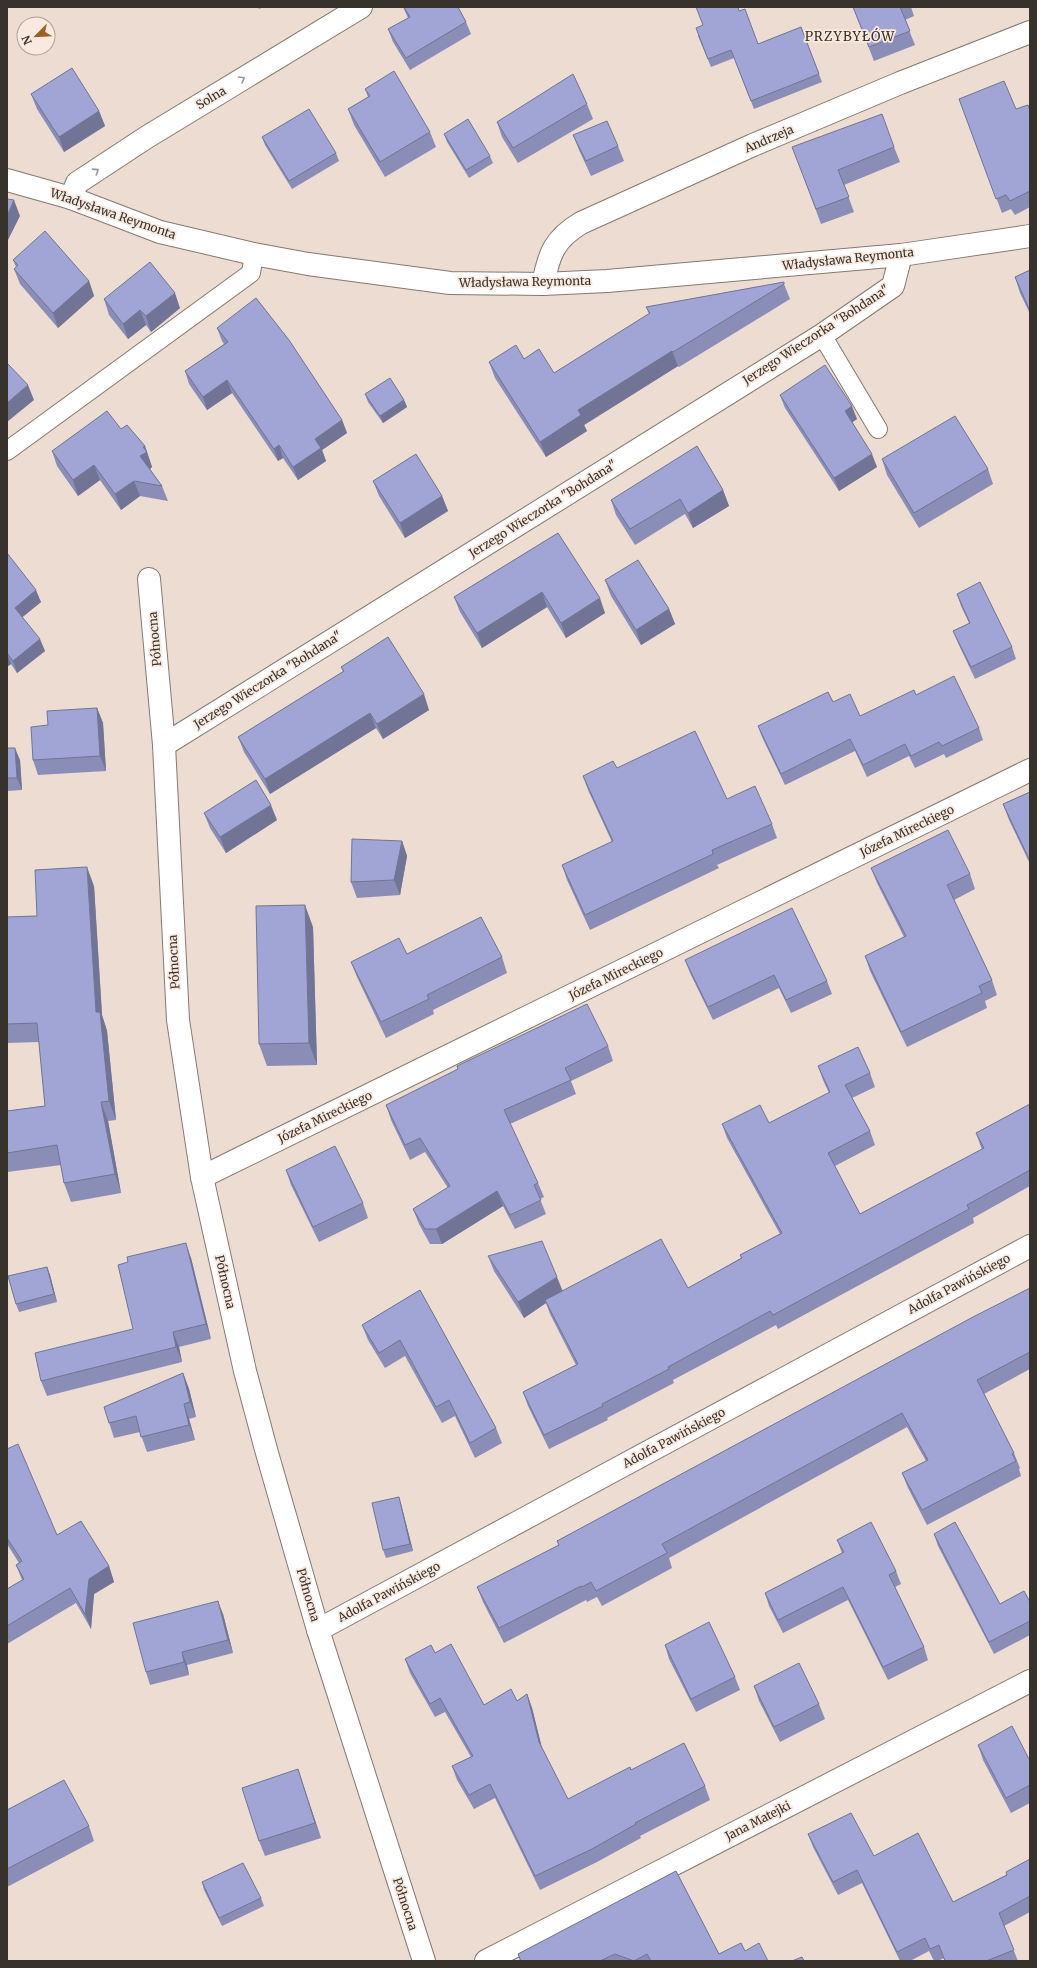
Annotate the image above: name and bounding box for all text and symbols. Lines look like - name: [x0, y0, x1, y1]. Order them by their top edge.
- north arrow: [16, 16, 56, 56]
- district label: PRZYBYŁÓW: [805, 27, 895, 45]
- text: N: [19, 33, 35, 47]
- one-way arrow: [238, 77, 245, 84]
- street label: Solna: [193, 83, 229, 112]
- street label: Andrzeja: [741, 121, 796, 156]
- one-way arrow: [92, 168, 99, 175]
- street label: Władysława Reymonta: [47, 185, 179, 242]
- street label: Władysława Reymonta: [780, 244, 915, 273]
- street label: Władysława Reymonta: [458, 273, 592, 290]
- street label: Jerzego Wieczorka "Bohdana": [739, 282, 892, 388]
- street label: Jerzego Wieczorka "Bohdana": [465, 457, 620, 561]
- street label: Północna: [145, 611, 164, 667]
- street label: Jerzego Wieczorka "Bohdana": [190, 628, 345, 732]
- street label: Józefa Mireckiego: [856, 801, 956, 860]
- street label: Północna: [165, 934, 182, 990]
- street label: Józefa Mireckiego: [565, 944, 665, 1003]
- street label: Józefa Mireckiego: [274, 1087, 374, 1146]
- street label: Adolfa Pawińskiego: [904, 1250, 1013, 1317]
- street label: Północna: [212, 1254, 239, 1311]
- street label: Adolfa Pawińskiego: [619, 1404, 728, 1471]
- street label: Adolfa Pawińskiego: [334, 1558, 443, 1625]
- street label: Północna: [294, 1567, 323, 1624]
- street label: Jana Matejki: [722, 1798, 793, 1844]
- street label: Północna: [390, 1876, 421, 1933]

